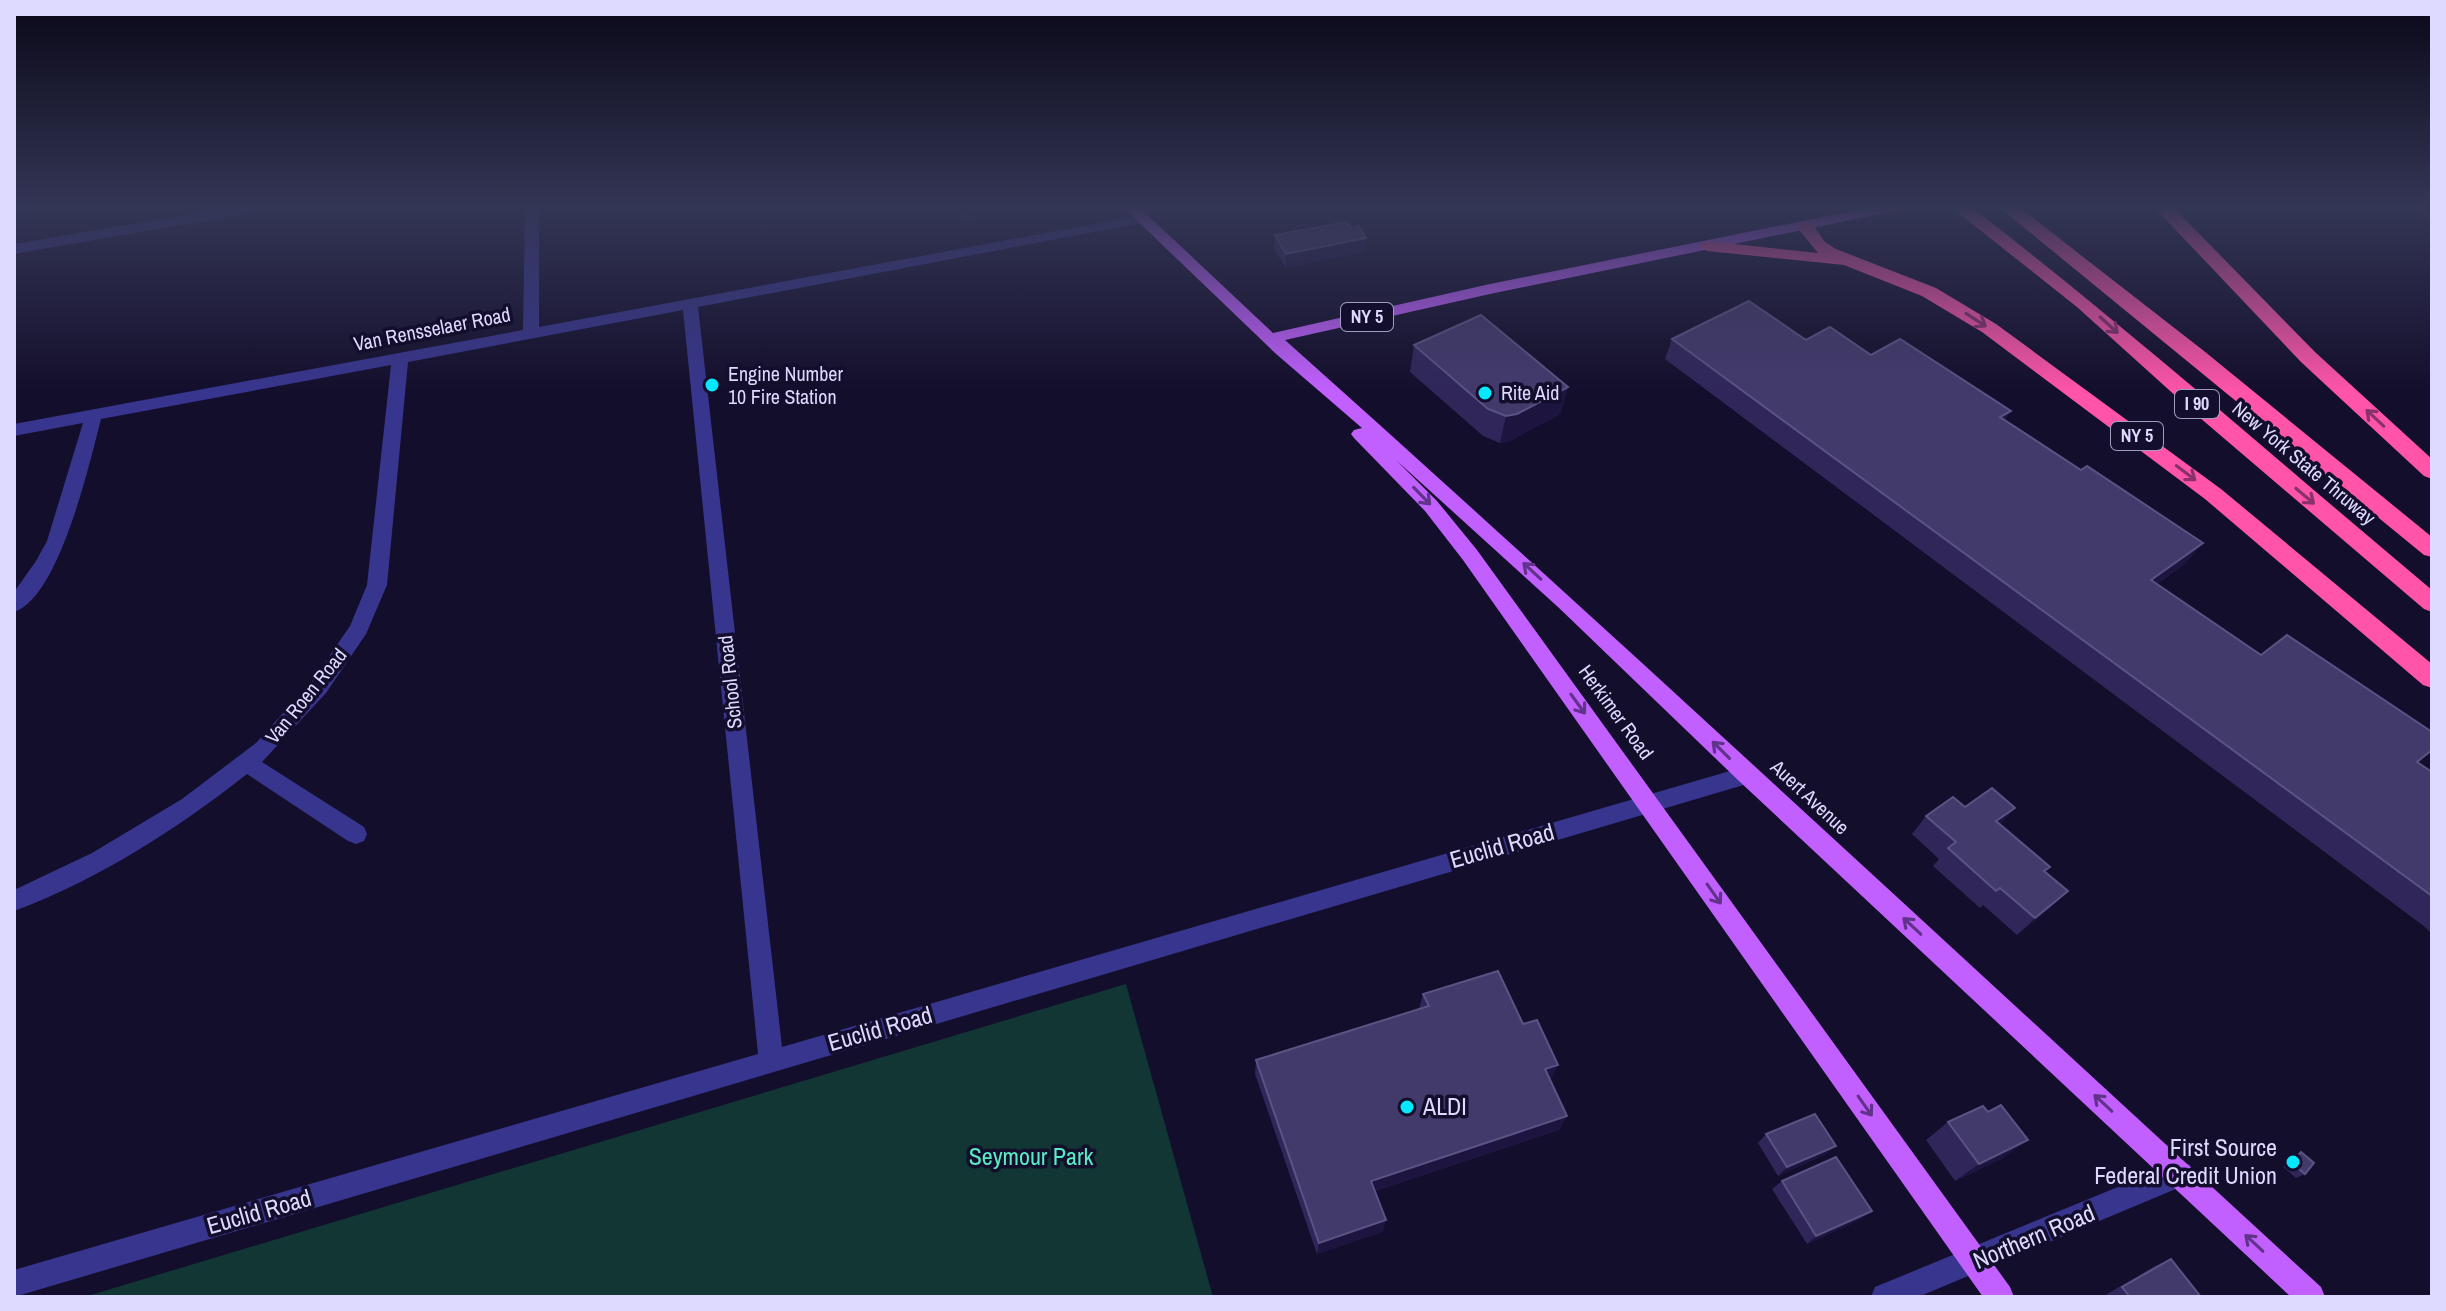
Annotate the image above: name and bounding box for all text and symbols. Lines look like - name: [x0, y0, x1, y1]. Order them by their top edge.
- street label: Van Rensselaer Road: [351, 300, 513, 357]
- road number: NY 5: [1341, 303, 1393, 331]
- one-way arrow: [1964, 312, 1987, 328]
- one-way arrow: [2099, 316, 2119, 335]
- place label: Engine Number 10 Fire Station: [728, 360, 843, 410]
- marker: Engine Number 10 Fire Station: [703, 376, 721, 394]
- place label: Rite Aid: [1501, 379, 1559, 406]
- marker: Rite Aid: [1476, 384, 1494, 402]
- road number: I 90: [2175, 390, 2219, 418]
- street label: New York State Thruway: [2227, 395, 2382, 531]
- one-way arrow: [2365, 410, 2385, 428]
- road number: NY 5: [2111, 422, 2163, 450]
- one-way arrow: [2175, 465, 2196, 482]
- one-way arrow: [1412, 486, 1431, 505]
- one-way arrow: [2295, 487, 2315, 505]
- one-way arrow: [1522, 562, 1542, 581]
- street label: School Road: [711, 634, 748, 730]
- street label: Van Roen Road: [259, 642, 352, 749]
- street label: Herkimer Road: [1573, 659, 1660, 765]
- one-way arrow: [1569, 693, 1586, 714]
- one-way arrow: [1711, 740, 1731, 759]
- street label: Auert Avenue: [1764, 753, 1855, 840]
- street label: Euclid Road: [1446, 815, 1558, 875]
- one-way arrow: [1705, 883, 1722, 904]
- one-way arrow: [1902, 917, 1922, 936]
- street label: Euclid Road: [824, 998, 936, 1058]
- place label: ALDI: [1422, 1090, 1467, 1122]
- one-way arrow: [2093, 1093, 2113, 1112]
- one-way arrow: [1857, 1094, 1873, 1116]
- marker: ALDI: [1398, 1098, 1416, 1116]
- place label: First Source Federal Credit Union: [2094, 1131, 2277, 1191]
- park label: Seymour Park: [969, 1140, 1093, 1172]
- marker: First Source Federal Credit Union: [2284, 1153, 2302, 1171]
- street label: Euclid Road: [203, 1181, 315, 1241]
- street label: Northern Road: [1968, 1196, 2099, 1276]
- one-way arrow: [2244, 1234, 2264, 1253]

